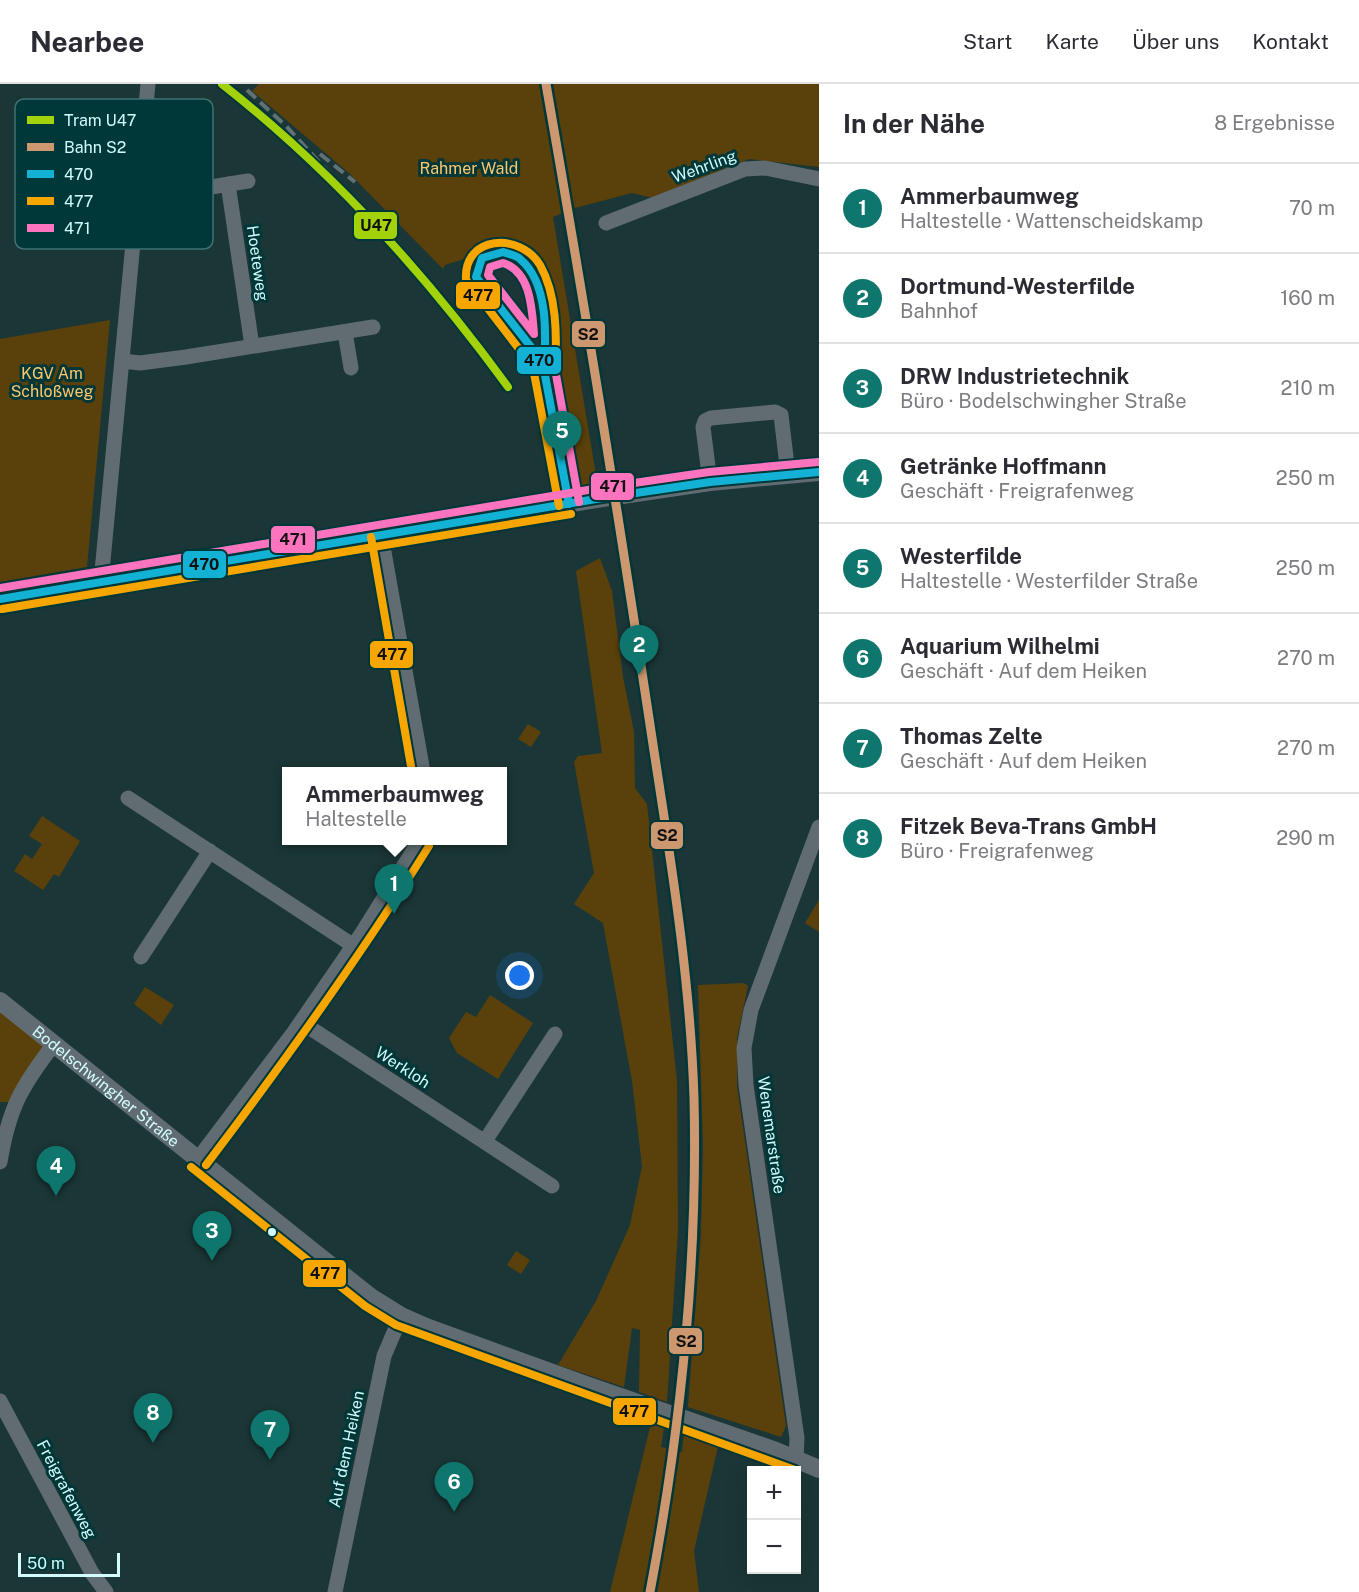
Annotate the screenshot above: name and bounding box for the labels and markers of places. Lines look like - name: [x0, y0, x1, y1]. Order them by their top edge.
- pin: 5: [542, 412, 582, 461]
- pin: 2: [620, 626, 658, 675]
- pin: 1: [374, 864, 414, 914]
- pin: 4: [36, 1146, 76, 1196]
- pin: 3: [192, 1212, 232, 1261]
- unlabelled marker: [266, 1226, 278, 1238]
- pin: 8: [134, 1394, 172, 1443]
- pin: 7: [250, 1410, 290, 1460]
- pin: 6: [434, 1462, 474, 1512]

